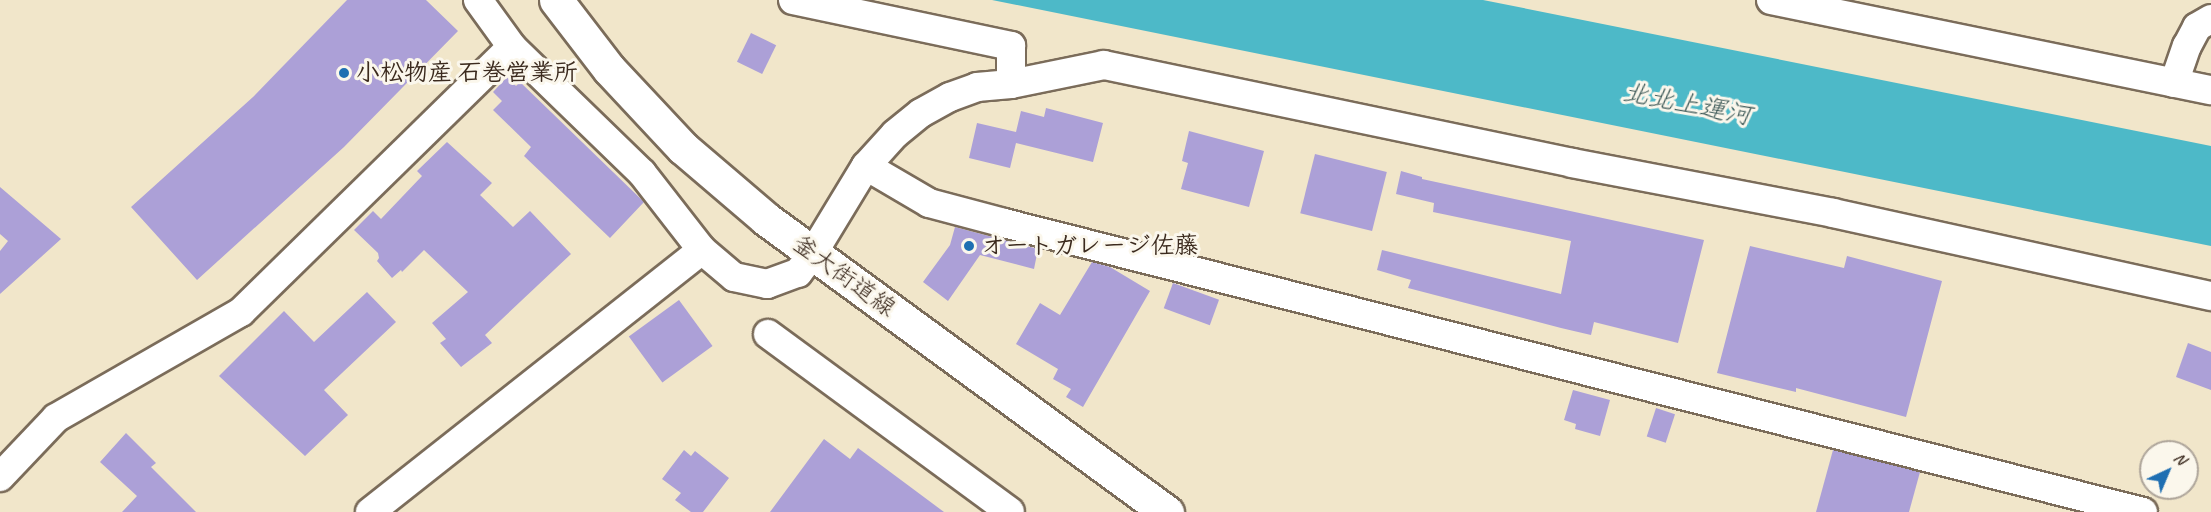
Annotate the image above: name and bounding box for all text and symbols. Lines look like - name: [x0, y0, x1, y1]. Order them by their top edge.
- place label: 小松物産 石巻営業所: [356, 59, 578, 87]
- marker: 小松物産 石巻営業所: [337, 66, 351, 80]
- water label: 北北上運河: [1620, 76, 1754, 132]
- street label: 釜大街道線: [787, 229, 901, 323]
- place label: オートガレージ佐藤: [981, 232, 1198, 260]
- marker: オートガレージ佐藤: [962, 239, 976, 253]
- north arrow: [2139, 440, 2199, 500]
- text: N: [2170, 448, 2191, 469]

